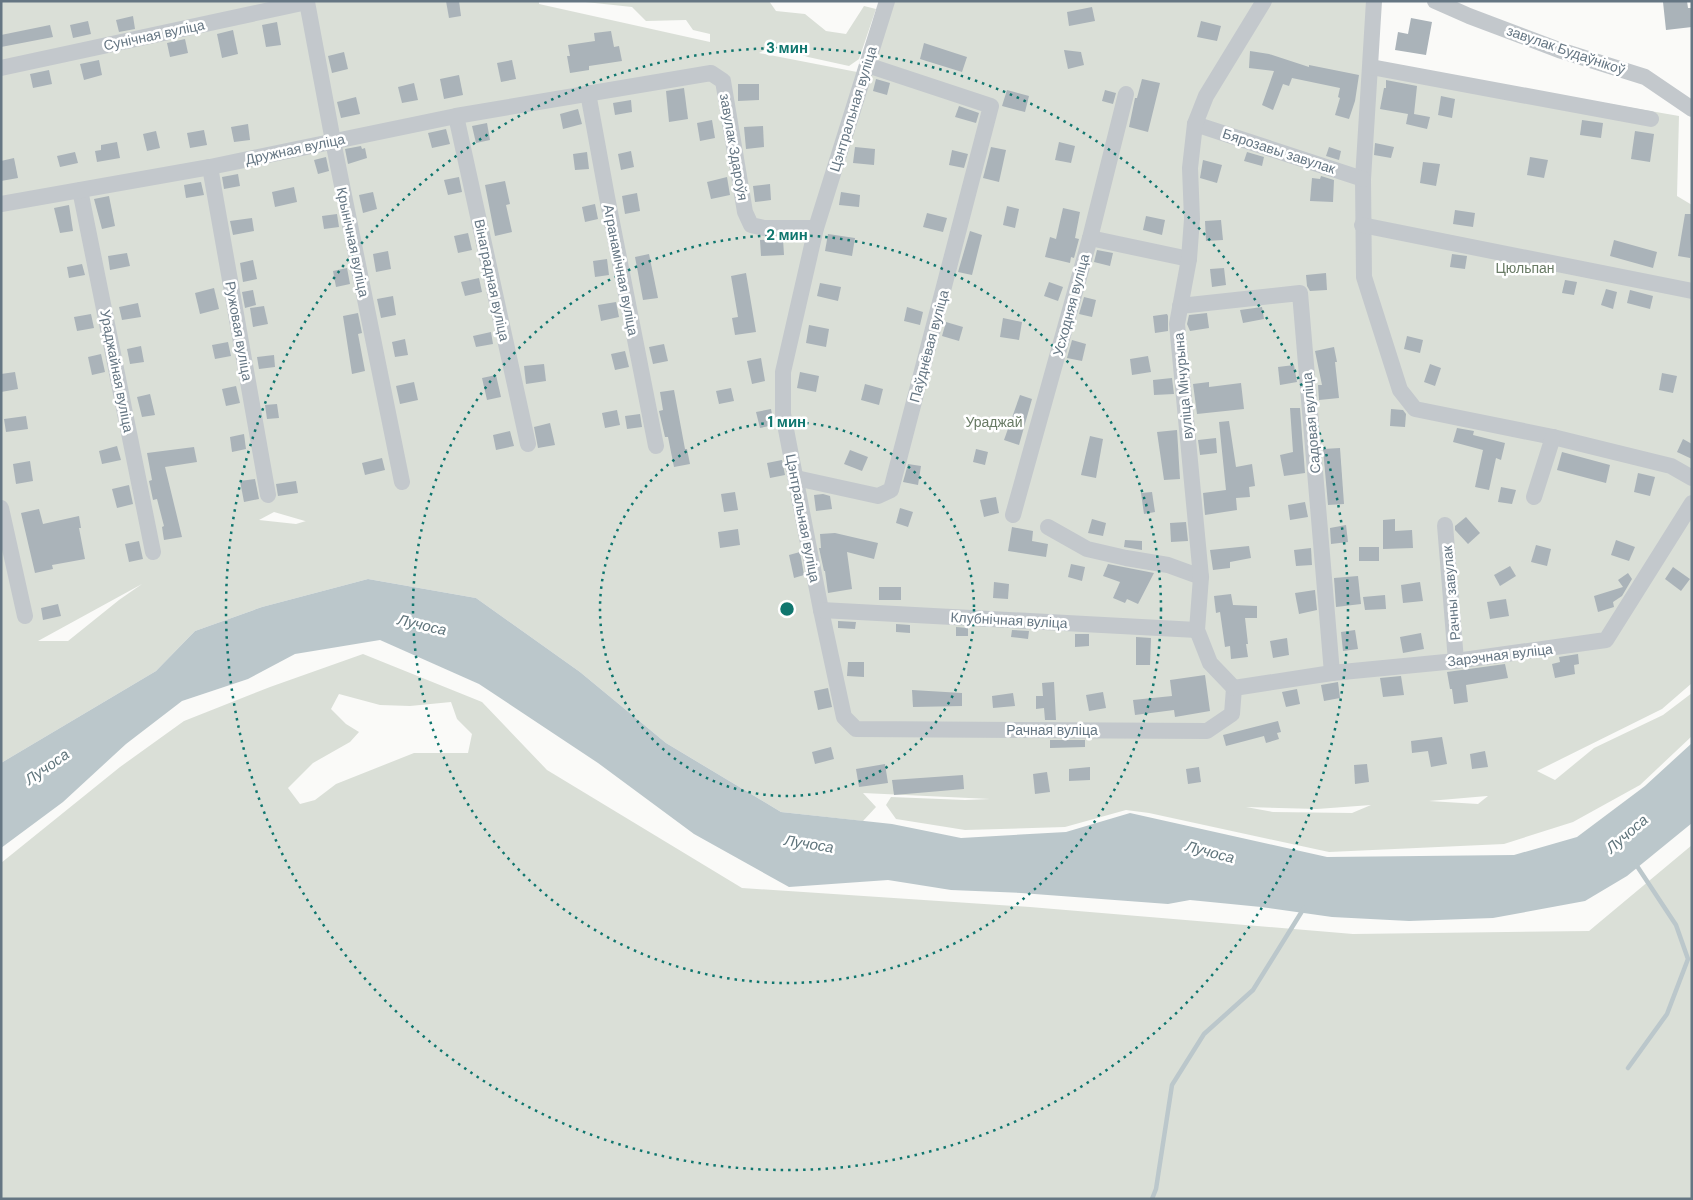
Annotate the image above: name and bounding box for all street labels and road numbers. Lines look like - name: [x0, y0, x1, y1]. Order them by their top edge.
- street label: Сунічная вуліца: [102, 15, 206, 55]
- street label: завулак Будаўнікоў: [1504, 21, 1628, 79]
- street label: Цэнтральная вуліца: [825, 44, 881, 174]
- street label: завулак Здароўя: [716, 92, 752, 202]
- street label: Бярозавы завулак: [1220, 124, 1339, 178]
- street label: Дружная вуліца: [244, 130, 347, 168]
- street label: Крынічная вуліца: [333, 185, 373, 299]
- street label: Агранамічная вуліца: [599, 203, 643, 337]
- street label: Вінаградная вуліца: [470, 217, 514, 343]
- street label: Усходняя вуліца: [1049, 252, 1093, 358]
- street label: Ружовая вуліца: [221, 280, 257, 382]
- street label: Паўднёвая вуліца: [905, 288, 953, 404]
- street label: Ураджайная вуліца: [96, 308, 138, 434]
- street label: вуліца Мічурына: [1169, 332, 1197, 440]
- street label: Садовая вуліца: [1298, 372, 1324, 474]
- street label: Цэнтральная вуліца: [782, 452, 824, 584]
- street label: Рачны завулак: [1438, 544, 1464, 641]
- street label: Клубнічная вуліца: [950, 608, 1068, 632]
- street label: Зарэчная вуліца: [1446, 640, 1554, 670]
- street label: Рачная вуліца: [1006, 721, 1098, 739]

